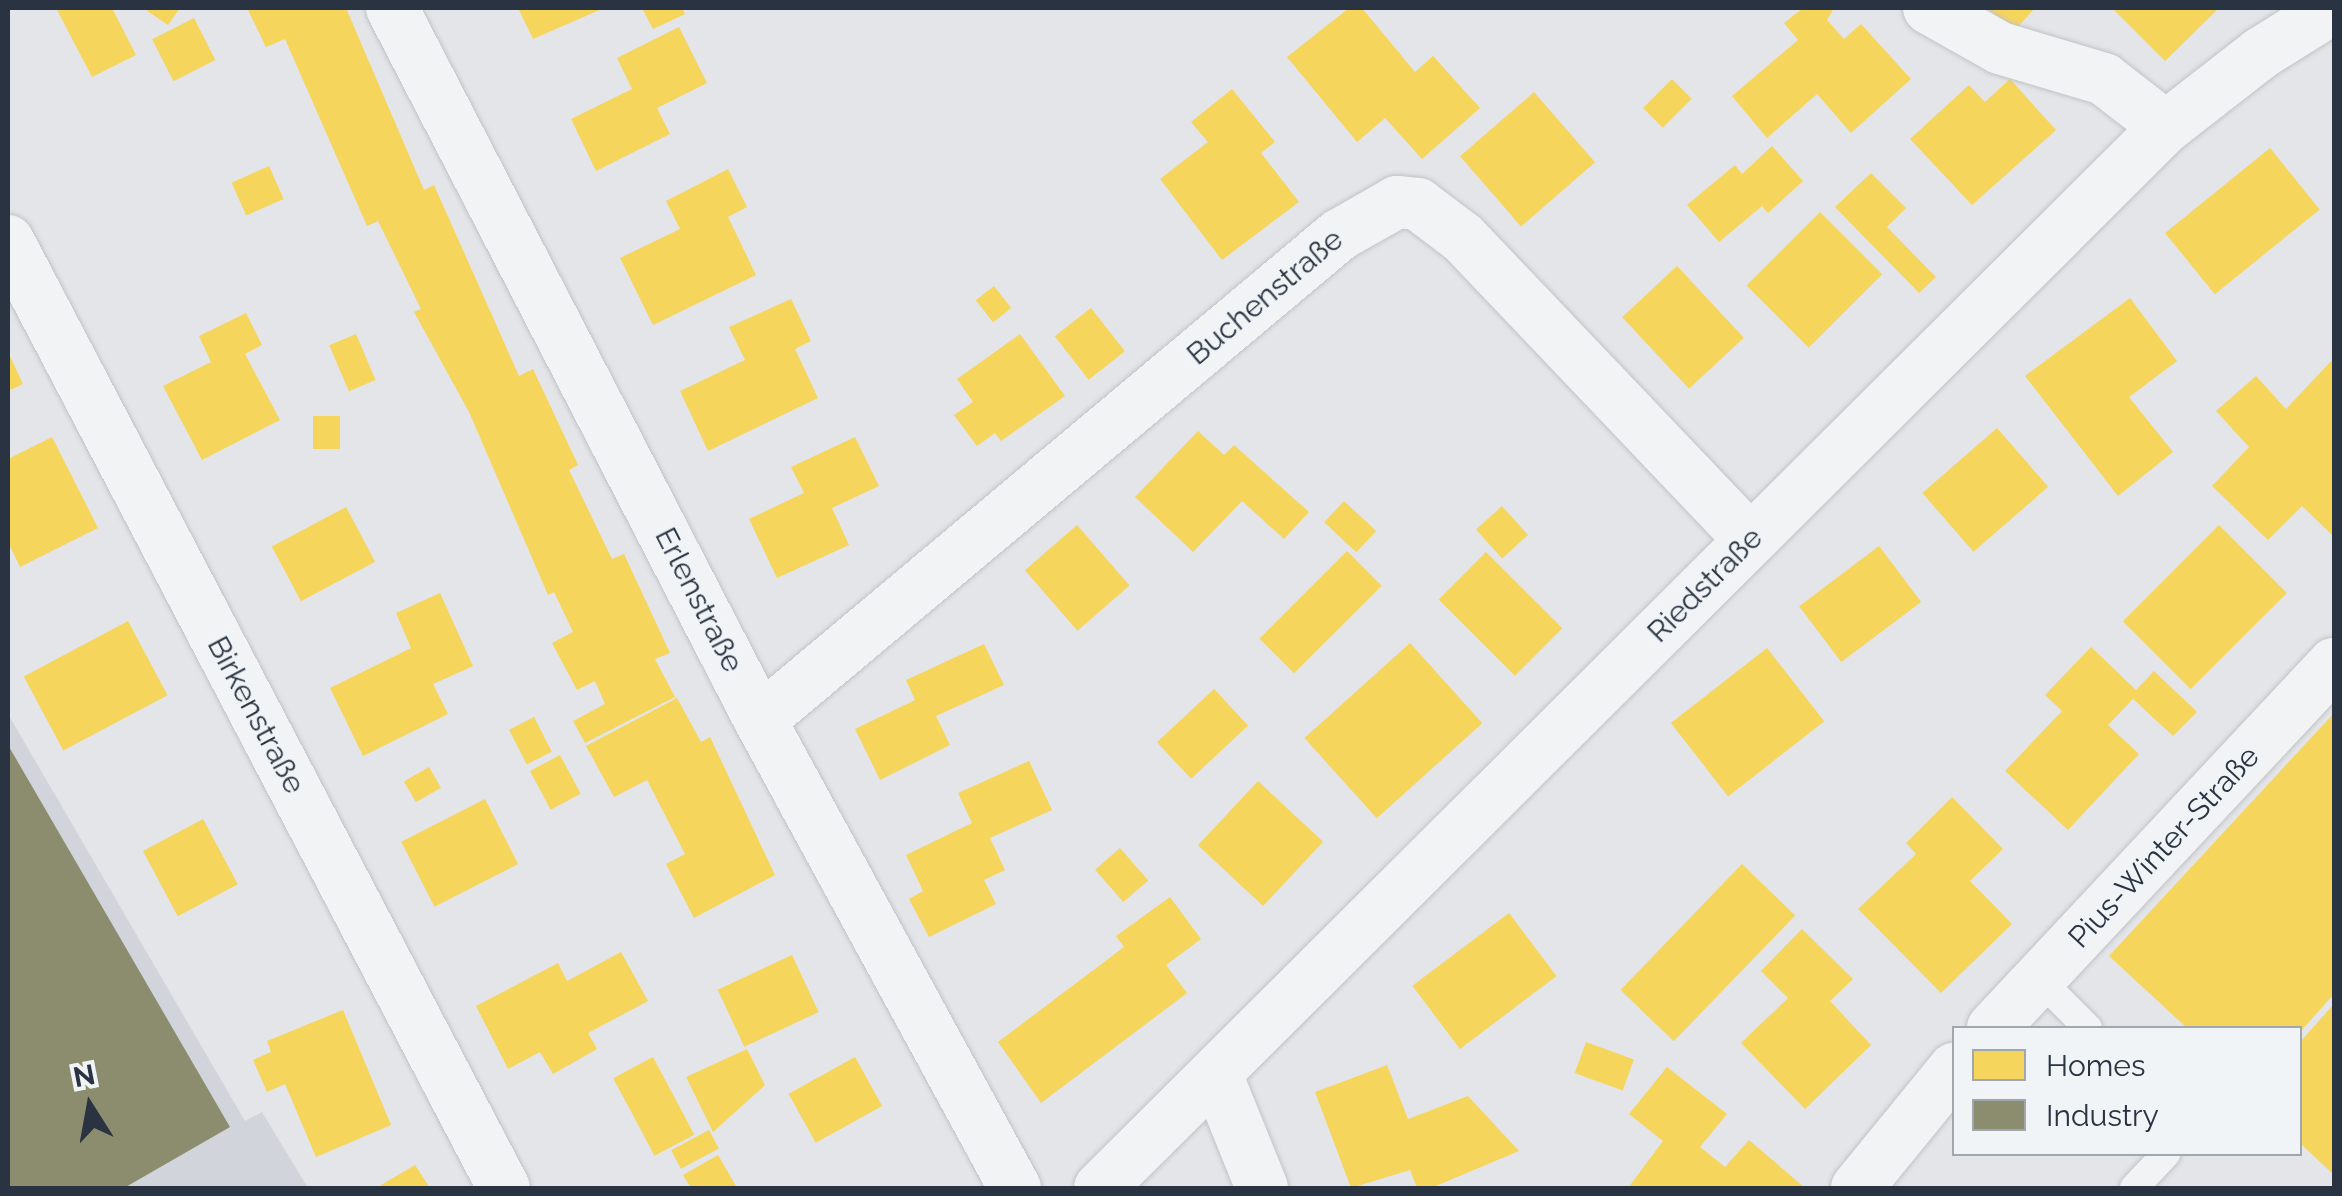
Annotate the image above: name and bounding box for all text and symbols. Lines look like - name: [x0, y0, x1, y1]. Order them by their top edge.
- street label: Buchenstraße: [1180, 221, 1350, 373]
- street label: Riedstraße: [1640, 520, 1770, 650]
- street label: Erlenstraße: [647, 522, 751, 678]
- street label: Birkenstraße: [200, 630, 312, 800]
- street label: Pius-Winter-Straße: [2061, 739, 2267, 955]
- legend: [1952, 1026, 2302, 1156]
- text: Homes: [2046, 1048, 2145, 1083]
- north arrow: [40, 1056, 140, 1156]
- text: N: [71, 1058, 98, 1094]
- text: Industry: [2046, 1098, 2159, 1133]

